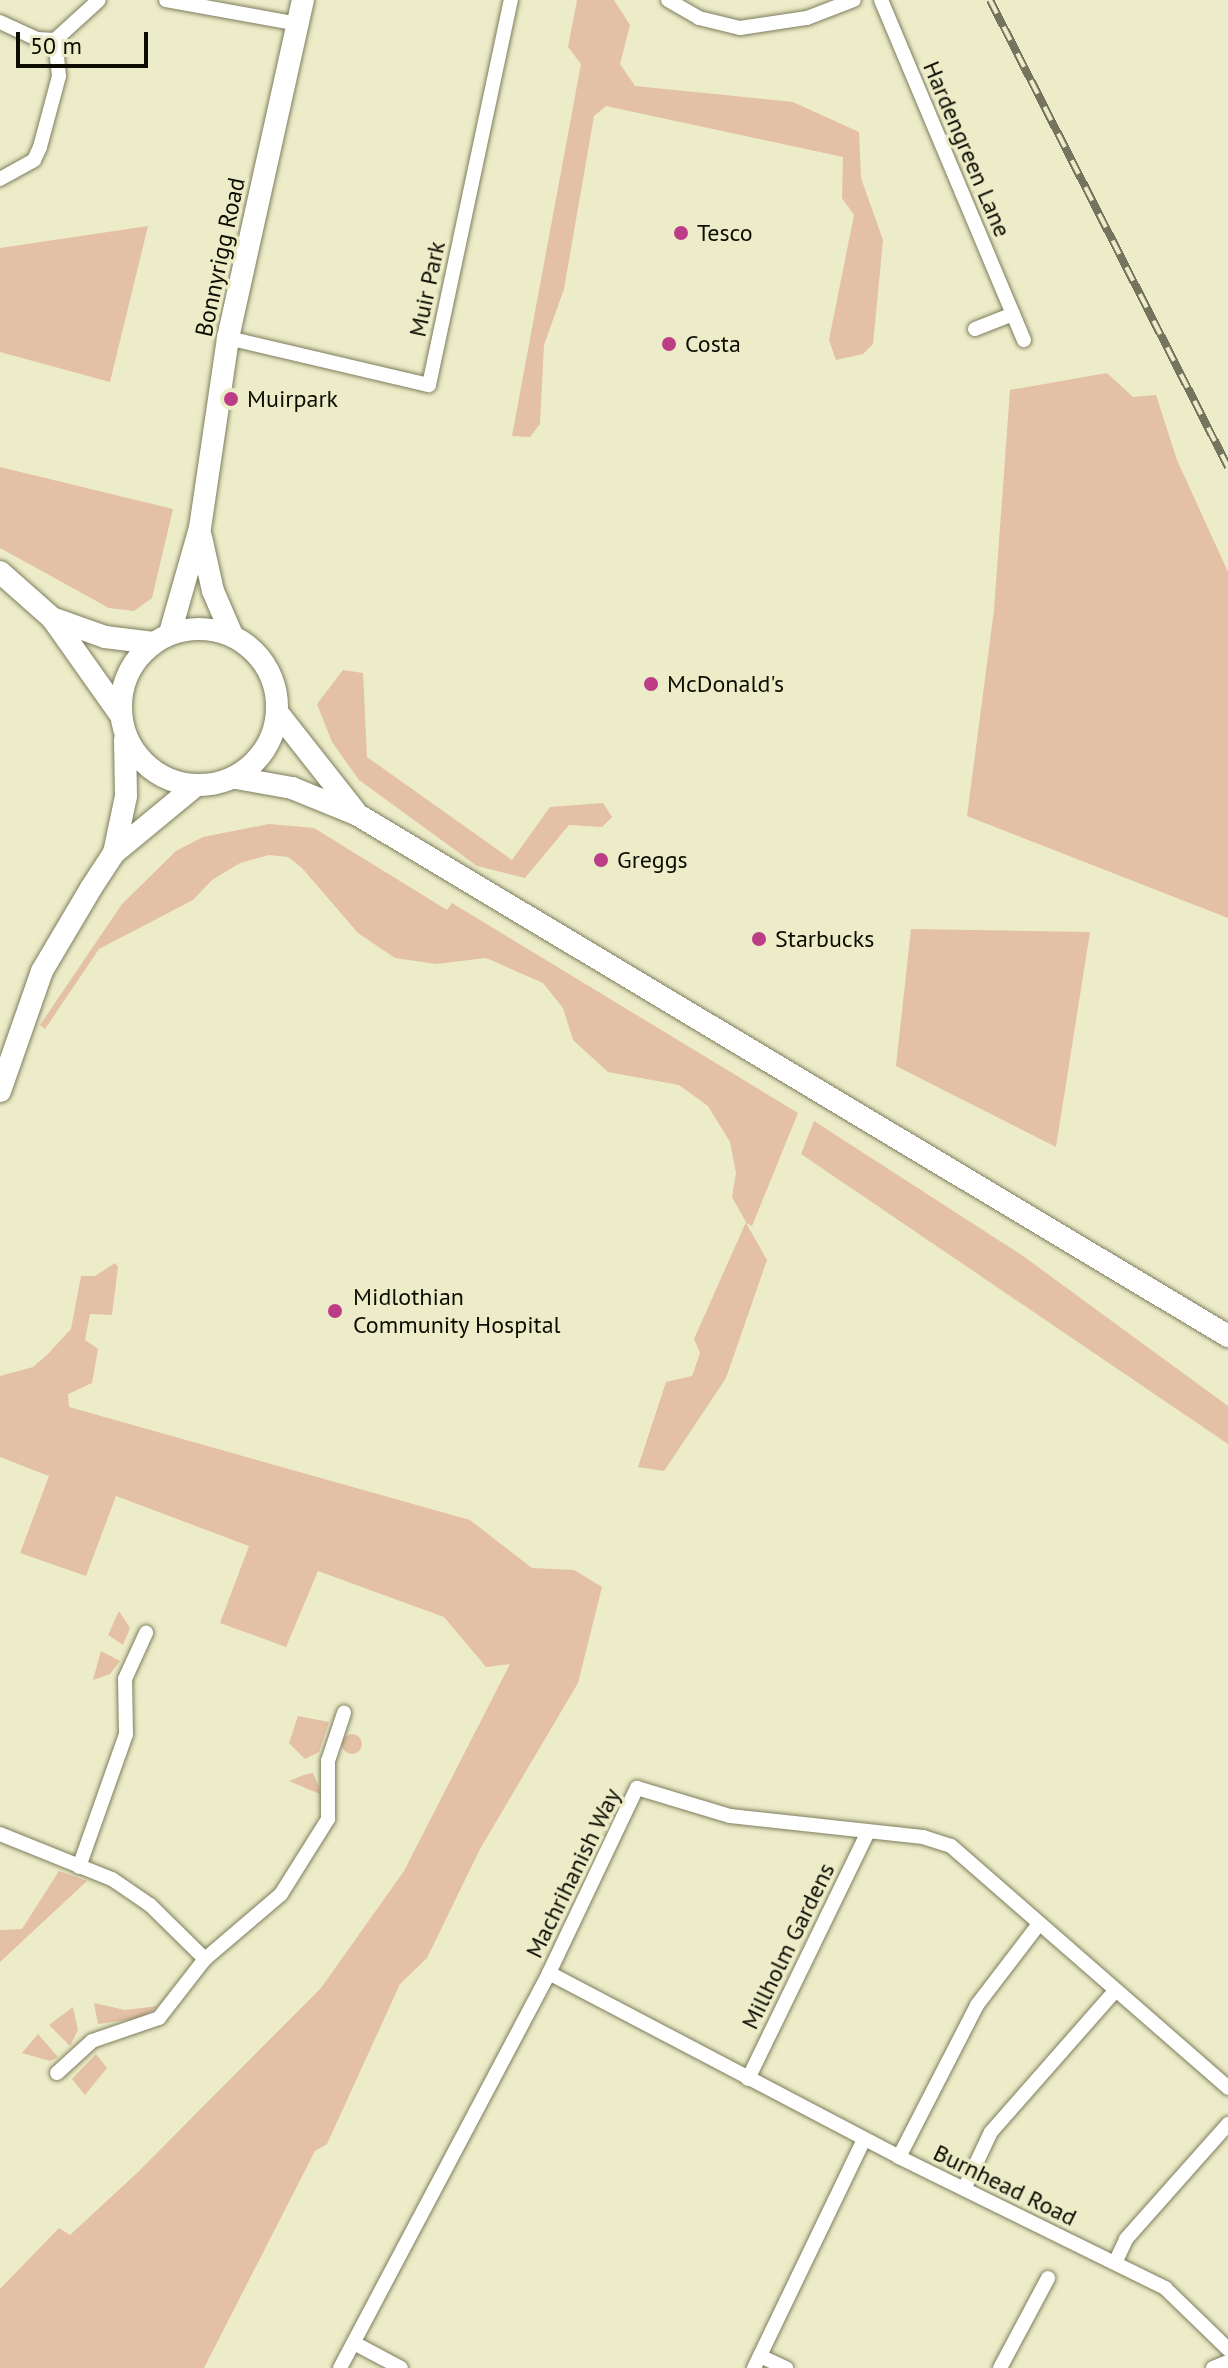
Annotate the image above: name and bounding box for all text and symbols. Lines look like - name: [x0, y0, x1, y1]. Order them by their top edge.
- scale bar: [20, 16, 152, 66]
- text: 50 m: [30, 30, 82, 61]
- street label: Hardengreen Lane: [917, 57, 1017, 241]
- street label: Bonnyrigg Road: [189, 175, 251, 339]
- place label: Tesco: [697, 219, 753, 247]
- marker: Tesco: [672, 224, 690, 242]
- street label: Muir Park: [403, 239, 451, 339]
- place label: Costa: [685, 330, 741, 358]
- marker: Costa: [660, 335, 678, 353]
- place label: Muirpark: [247, 385, 338, 413]
- marker: Muirpark: [222, 390, 240, 408]
- place label: McDonald's: [667, 670, 784, 698]
- marker: McDonald's: [642, 675, 660, 693]
- place label: Greggs: [617, 846, 688, 874]
- marker: Greggs: [592, 851, 610, 869]
- place label: Starbucks: [775, 925, 874, 953]
- marker: Starbucks: [750, 930, 768, 948]
- place label: Midlothian Community Hospital: [353, 1283, 561, 1339]
- marker: Midlothian Community Hospital: [324, 1300, 346, 1322]
- street label: Machrihanish Way: [519, 1783, 627, 1963]
- street label: Millholm Gardens: [735, 1858, 841, 2034]
- street label: Burnhead Road: [929, 2138, 1081, 2232]

